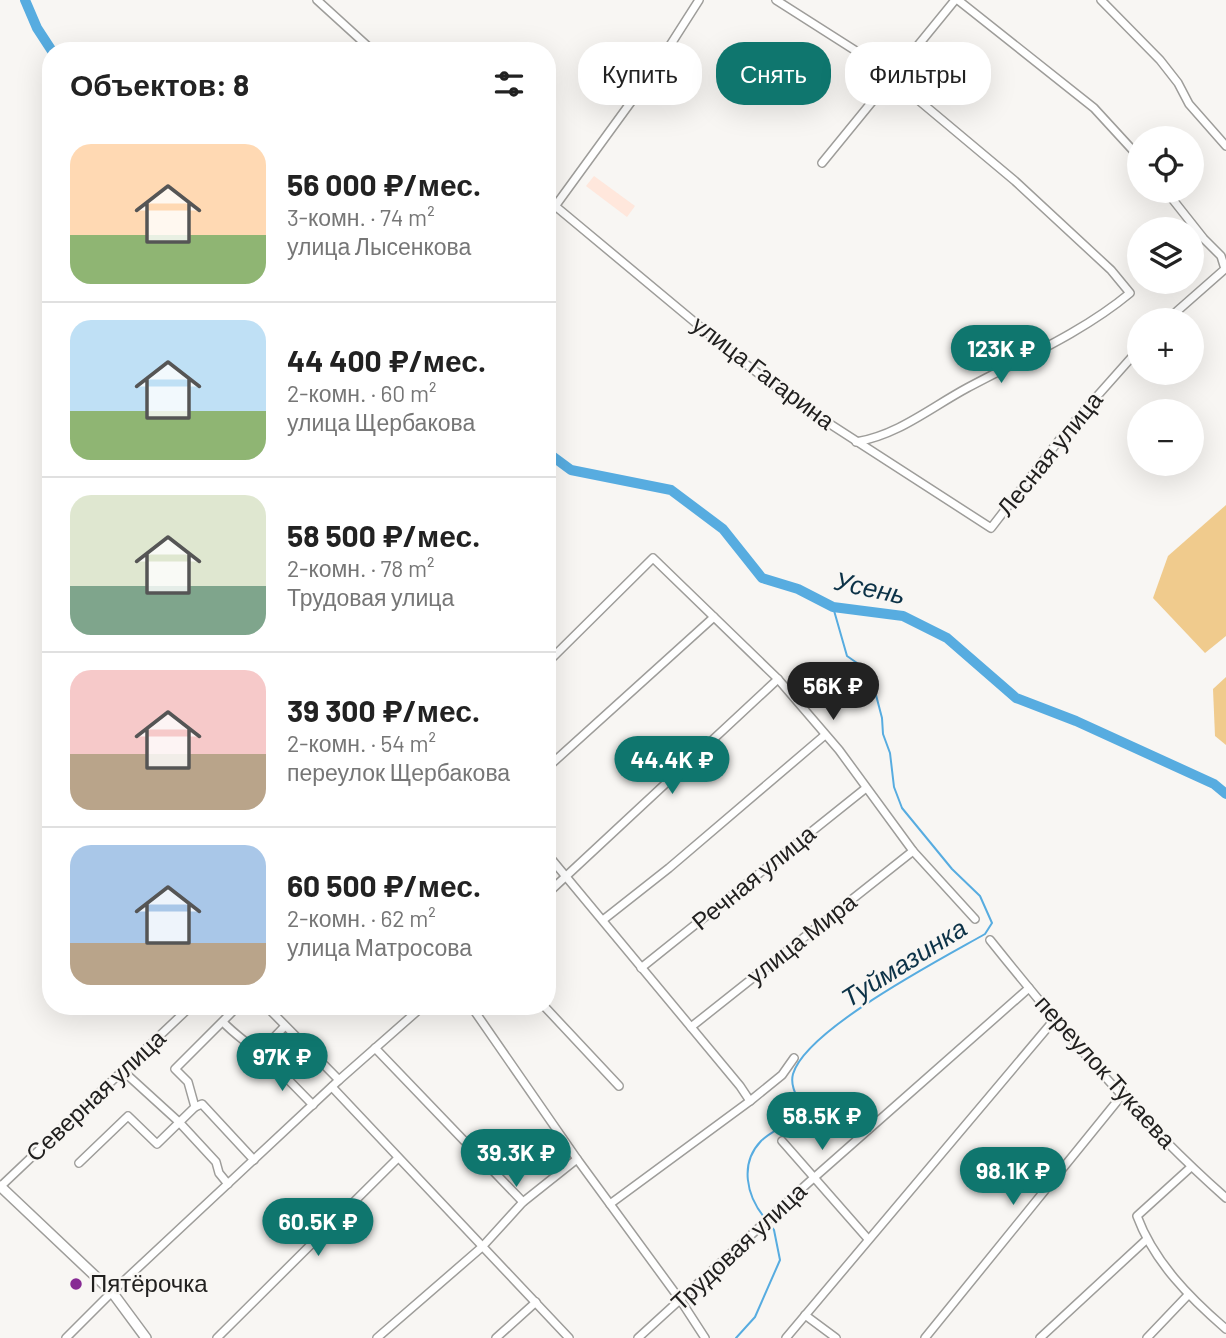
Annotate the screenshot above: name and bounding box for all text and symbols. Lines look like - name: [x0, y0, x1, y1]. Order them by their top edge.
- chip: Купить: [578, 42, 702, 105]
- chip: Снять: [716, 42, 831, 105]
- chip: Фильтры: [845, 42, 991, 105]
- icon: filters: [490, 65, 528, 103]
- text: Объектов: 8: [70, 66, 249, 102]
- map controls: [1127, 126, 1204, 476]
- button: locate: [1127, 126, 1204, 203]
- text: 56 000 ₽/мес.: [287, 166, 481, 202]
- icon: home: [126, 172, 210, 256]
- text: 3-комн. · 74 m²: [287, 203, 435, 231]
- button: layers: [1127, 217, 1204, 294]
- text: улица Лысенкова: [287, 232, 471, 260]
- button: +: [1127, 308, 1204, 385]
- street label: улица Гагарина: [687, 309, 841, 435]
- pin: 123K ₽: [944, 326, 1058, 385]
- text: 123K ₽: [967, 334, 1035, 362]
- text: 44 400 ₽/мес.: [287, 342, 486, 378]
- icon: home: [126, 348, 210, 432]
- text: 2-комн. · 60 m²: [287, 379, 436, 407]
- street label: Лесная улица: [990, 385, 1108, 521]
- button: −: [1127, 399, 1204, 476]
- text: улица Щербакова: [287, 408, 475, 436]
- text: 58 500 ₽/мес.: [287, 517, 480, 553]
- icon: home: [126, 523, 210, 607]
- text: 2-комн. · 78 m²: [287, 554, 434, 582]
- water label: Усень: [831, 564, 909, 609]
- text: Трудовая улица: [287, 583, 454, 611]
- pin: 56K ₽: [784, 662, 882, 722]
- text: 56K ₽: [803, 671, 863, 699]
- text: 39 300 ₽/мес.: [287, 692, 480, 728]
- icon: home: [126, 698, 210, 782]
- text: 2-комн. · 54 m²: [287, 729, 436, 757]
- pin: 44.4K ₽: [607, 736, 737, 796]
- text: 44.4K ₽: [630, 745, 714, 773]
- text: переулок Щербакова: [287, 758, 510, 786]
- street label: Речная улица: [685, 818, 821, 935]
- text: 60 500 ₽/мес.: [287, 867, 481, 903]
- icon: home: [126, 873, 210, 957]
- street label: улица Мира: [741, 886, 862, 990]
- text: 2-комн. · 62 m²: [287, 904, 436, 932]
- water label: Туймазинка: [835, 911, 972, 1012]
- text: улица Матросова: [287, 933, 472, 961]
- street label: переулок Тукаева: [1030, 988, 1183, 1154]
- street label: Северная улица: [19, 1022, 171, 1167]
- pin: 97K ₽: [233, 1034, 331, 1093]
- text: 97K ₽: [253, 1042, 311, 1070]
- pin: 58.5K ₽: [757, 1092, 887, 1152]
- text: 58.5K ₽: [783, 1101, 861, 1129]
- pin: 39.3K ₽: [451, 1130, 581, 1189]
- text: 39.3K ₽: [477, 1138, 555, 1166]
- pin: 98.1K ₽: [948, 1148, 1078, 1207]
- text: 98.1K ₽: [976, 1156, 1050, 1184]
- street label: Трудовая улица: [664, 1175, 812, 1316]
- pin: 60.5K ₽: [253, 1198, 383, 1258]
- text: 60.5K ₽: [278, 1207, 358, 1235]
- place label: Пятёрочка: [90, 1268, 208, 1297]
- marker: Пятёрочка: [68, 1276, 84, 1292]

